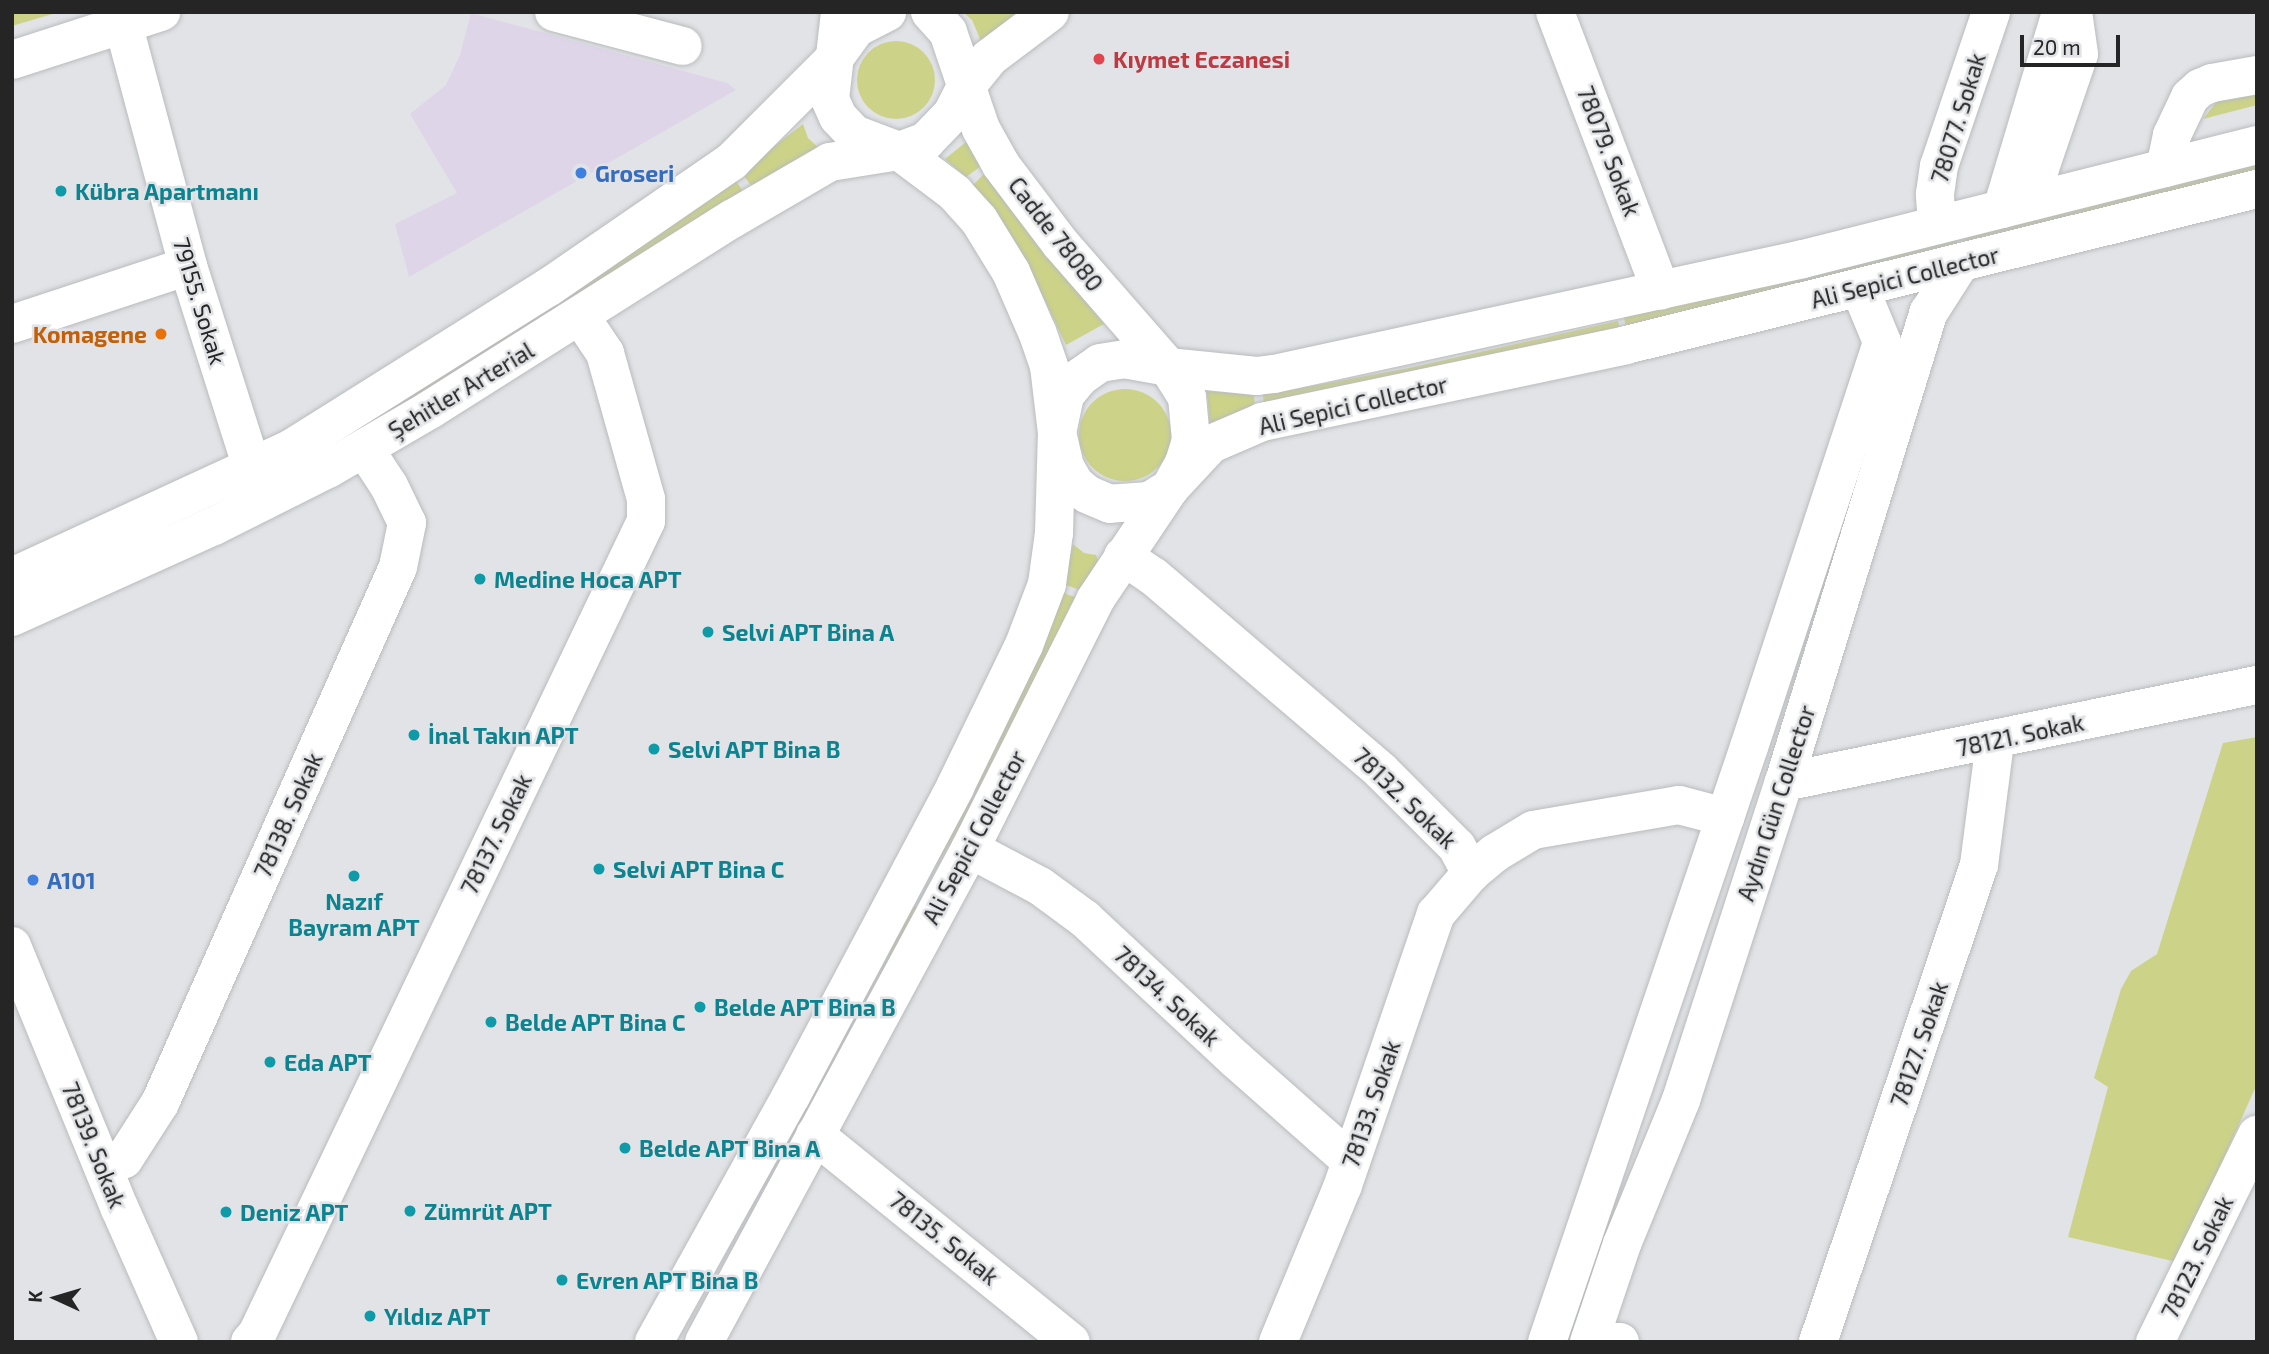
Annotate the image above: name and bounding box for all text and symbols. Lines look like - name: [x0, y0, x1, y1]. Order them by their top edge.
- scale bar: [2024, 21, 2124, 65]
- text: 20 m: [2033, 34, 2081, 59]
- place label: Kıymet Eczanesi: [1113, 45, 1290, 73]
- street label: 78077. Sokak: [1925, 50, 1991, 186]
- marker: Kıymet Eczanesi: [1091, 51, 1107, 67]
- street label: 78079. Sokak: [1572, 82, 1646, 220]
- place label: Groseri: [595, 159, 674, 187]
- marker: Groseri: [573, 165, 589, 181]
- street label: Cadde 78080: [1003, 172, 1109, 296]
- place label: Kübra Apartmanı: [75, 177, 259, 205]
- marker: Kübra Apartmanı: [53, 183, 69, 199]
- street label: 79155. Sokak: [168, 234, 232, 368]
- street label: Ali Sepici Collector: [1808, 240, 2002, 314]
- place label: Komagene: [33, 320, 147, 348]
- marker: Komagene: [153, 326, 169, 342]
- street label: Şehitler Arterial: [383, 336, 539, 444]
- street label: Ali Sepici Collector: [1256, 370, 1450, 440]
- place label: Medine Hoca APT: [494, 565, 682, 593]
- marker: Medine Hoca APT: [472, 571, 488, 587]
- place label: Selvi APT Bina A: [722, 618, 896, 646]
- marker: Selvi APT Bina A: [700, 624, 716, 640]
- street label: Aydın Gün Collector: [1731, 702, 1821, 904]
- street label: 78121. Sokak: [1954, 708, 2086, 762]
- place label: İnal Takın APT: [428, 721, 580, 749]
- marker: İnal Takın APT: [406, 727, 422, 743]
- place label: Selvi APT Bina B: [668, 735, 841, 763]
- marker: Selvi APT Bina B: [646, 741, 662, 757]
- street label: 78132. Sokak: [1348, 742, 1462, 854]
- street label: Ali Sepici Collector: [917, 745, 1031, 929]
- street label: 78138. Sokak: [248, 748, 328, 882]
- street label: 78137. Sokak: [455, 769, 537, 899]
- place label: Selvi APT Bina C: [613, 855, 785, 883]
- marker: Selvi APT Bina C: [591, 861, 607, 877]
- place label: A101: [47, 866, 96, 894]
- marker: Nazıf Bayram APT: [346, 868, 362, 884]
- marker: A101: [25, 872, 41, 888]
- place label: Nazıf Bayram APT: [288, 887, 420, 941]
- street label: 78134. Sokak: [1109, 940, 1225, 1052]
- street label: 78127. Sokak: [1885, 978, 1953, 1110]
- place label: Belde APT Bina B: [714, 993, 897, 1021]
- marker: Belde APT Bina B: [692, 999, 708, 1015]
- place label: Belde APT Bina C: [505, 1008, 686, 1036]
- marker: Belde APT Bina C: [483, 1014, 499, 1030]
- street label: 78133. Sokak: [1336, 1037, 1406, 1171]
- place label: Eda APT: [284, 1048, 372, 1076]
- marker: Eda APT: [262, 1054, 278, 1070]
- street label: 78139. Sokak: [56, 1078, 132, 1212]
- place label: Belde APT Bina A: [639, 1134, 822, 1162]
- marker: Belde APT Bina A: [617, 1140, 633, 1156]
- street label: 78135. Sokak: [884, 1186, 1004, 1290]
- street label: 78123. Sokak: [2155, 1191, 2239, 1323]
- place label: Zümrüt APT: [424, 1197, 552, 1225]
- place label: Deniz APT: [240, 1198, 349, 1226]
- marker: Zümrüt APT: [402, 1203, 418, 1219]
- marker: Deniz APT: [218, 1204, 234, 1220]
- north arrow: [21, 1263, 91, 1333]
- place label: Evren APT Bina B: [576, 1266, 759, 1294]
- marker: Evren APT Bina B: [554, 1272, 570, 1288]
- text: K: [23, 1290, 46, 1303]
- place label: Yıldız APT: [384, 1302, 491, 1330]
- marker: Yıldız APT: [362, 1308, 378, 1324]

